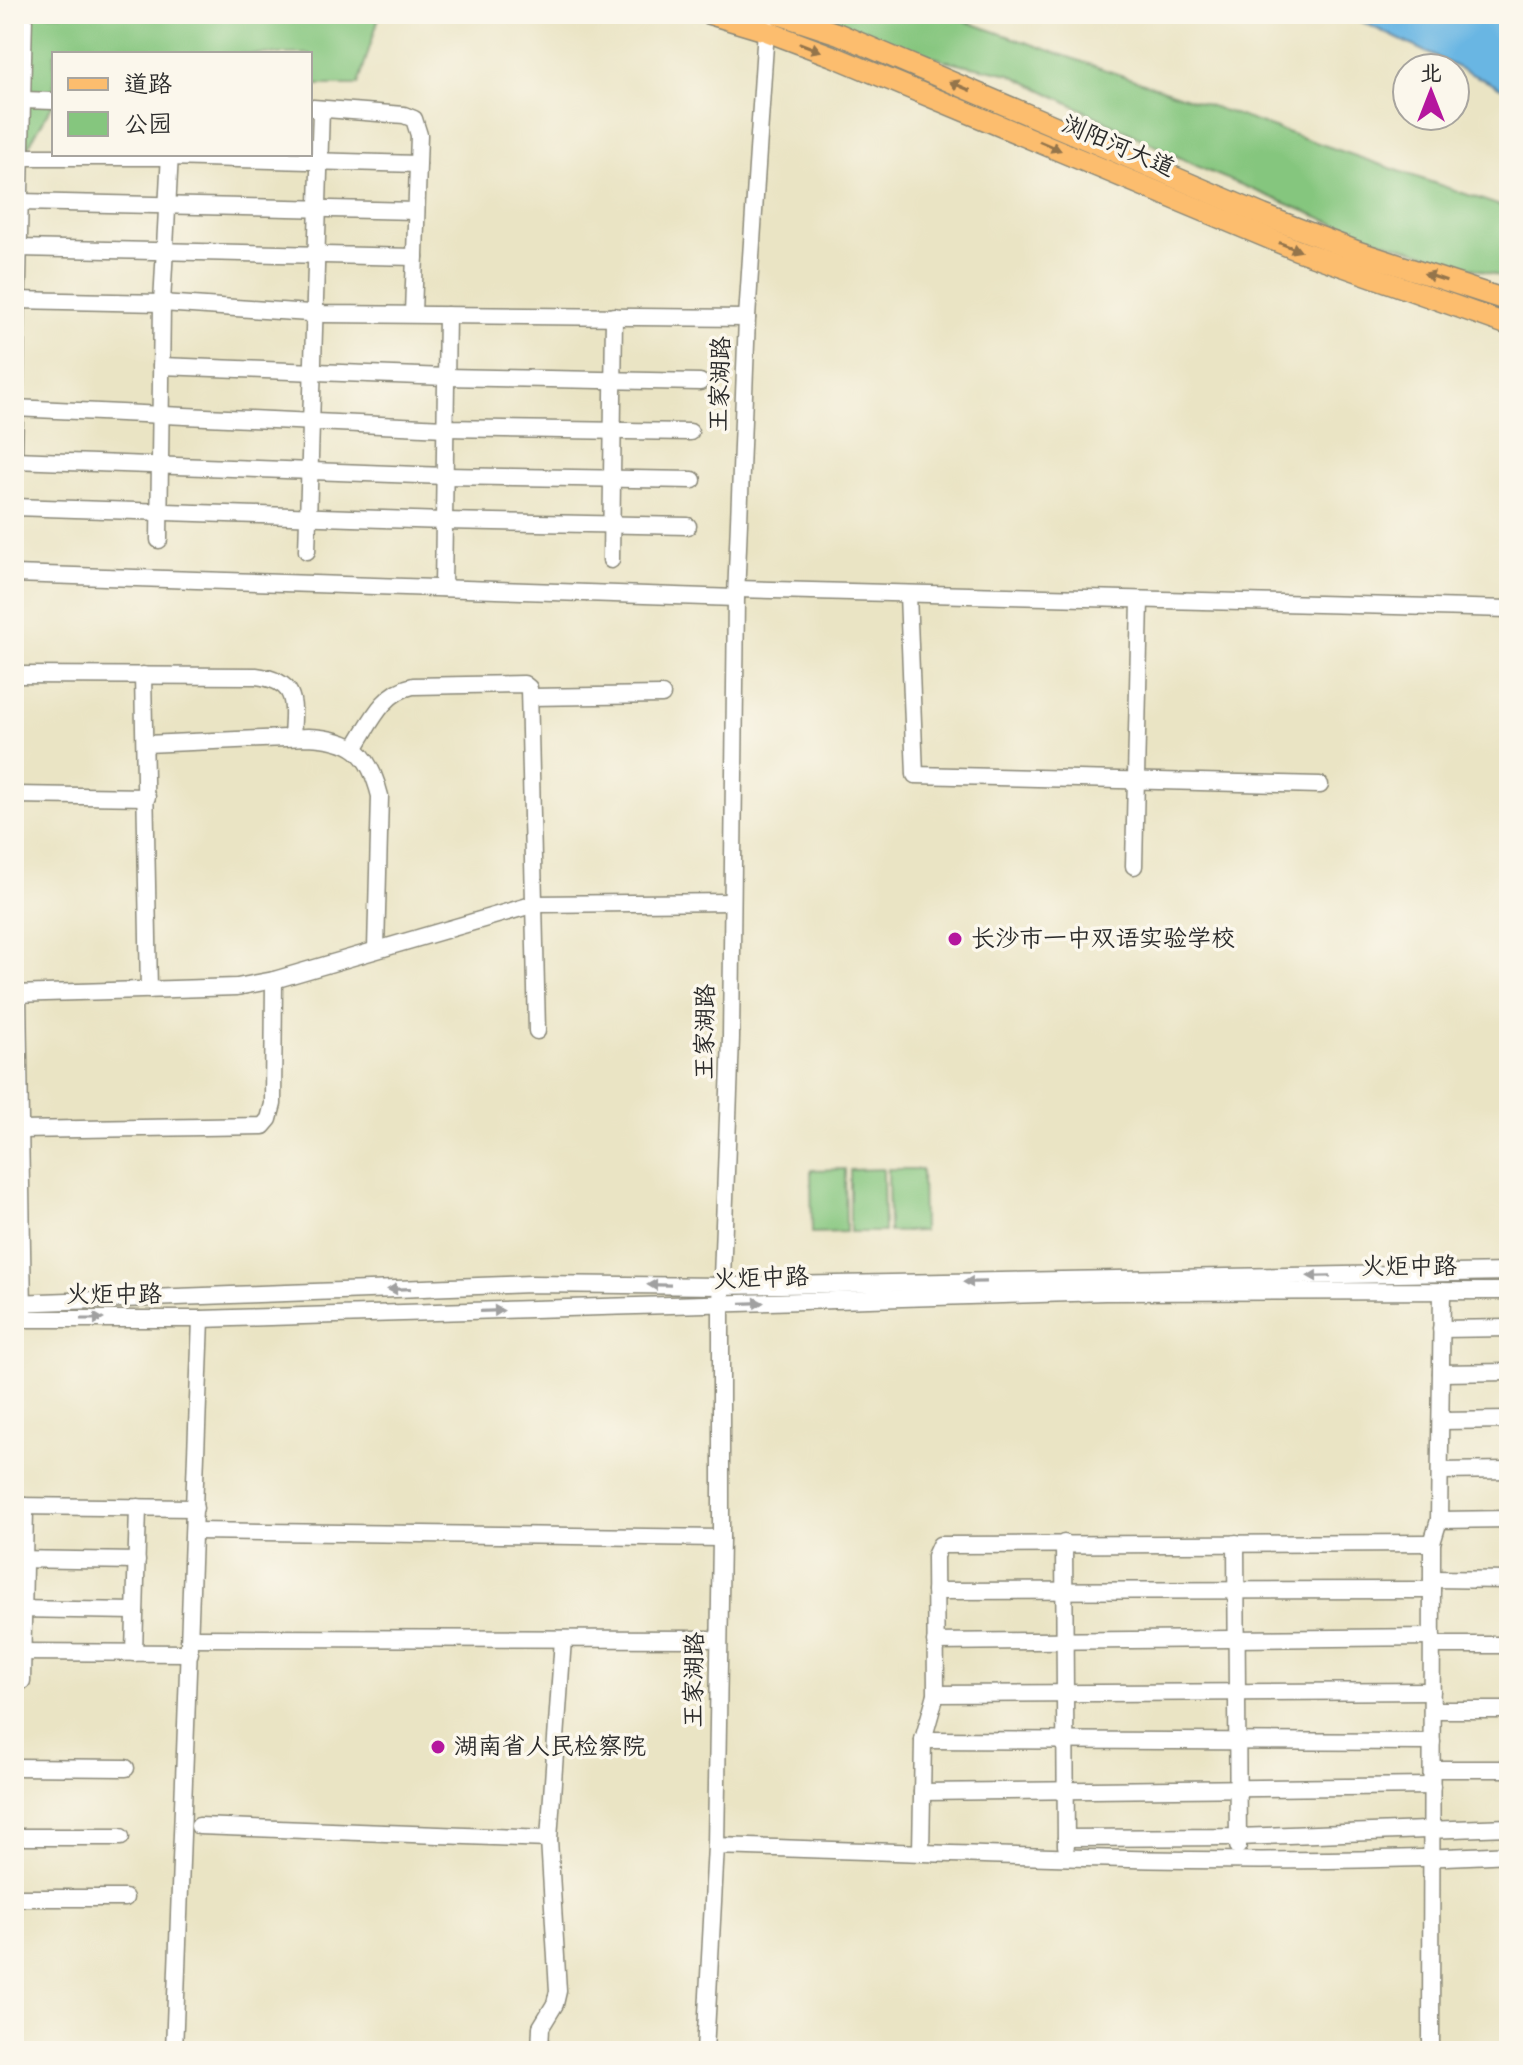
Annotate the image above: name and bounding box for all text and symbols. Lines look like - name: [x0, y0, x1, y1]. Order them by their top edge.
- one-way arrow: [798, 41, 822, 54]
- legend: [52, 52, 312, 156]
- north arrow: [1391, 52, 1471, 132]
- text: 北: [1420, 57, 1442, 92]
- text: 道路: [124, 66, 172, 105]
- one-way arrow: [948, 79, 972, 92]
- text: 公园: [124, 106, 172, 145]
- street label: 浏阳河大道: [1055, 106, 1181, 188]
- one-way arrow: [1038, 140, 1062, 153]
- one-way arrow: [1278, 240, 1302, 253]
- one-way arrow: [1422, 270, 1446, 282]
- street label: 王家湖路: [700, 335, 742, 433]
- place label: 长沙市一中双语实验学校: [971, 920, 1235, 959]
- marker: 长沙市一中双语实验学校: [946, 930, 964, 948]
- street label: 王家湖路: [686, 984, 726, 1080]
- street label: 火炬中路: [1361, 1248, 1457, 1287]
- street label: 火炬中路: [712, 1258, 810, 1300]
- one-way arrow: [1306, 1269, 1331, 1282]
- one-way arrow: [962, 1275, 987, 1288]
- street label: 火炬中路: [66, 1276, 162, 1315]
- one-way arrow: [646, 1279, 671, 1292]
- one-way arrow: [386, 1283, 411, 1296]
- one-way arrow: [740, 1297, 765, 1310]
- one-way arrow: [480, 1305, 505, 1317]
- one-way arrow: [80, 1313, 105, 1325]
- street label: 王家湖路: [675, 1632, 715, 1728]
- place label: 湖南省人民检察院: [454, 1728, 646, 1767]
- marker: 湖南省人民检察院: [429, 1738, 447, 1756]

